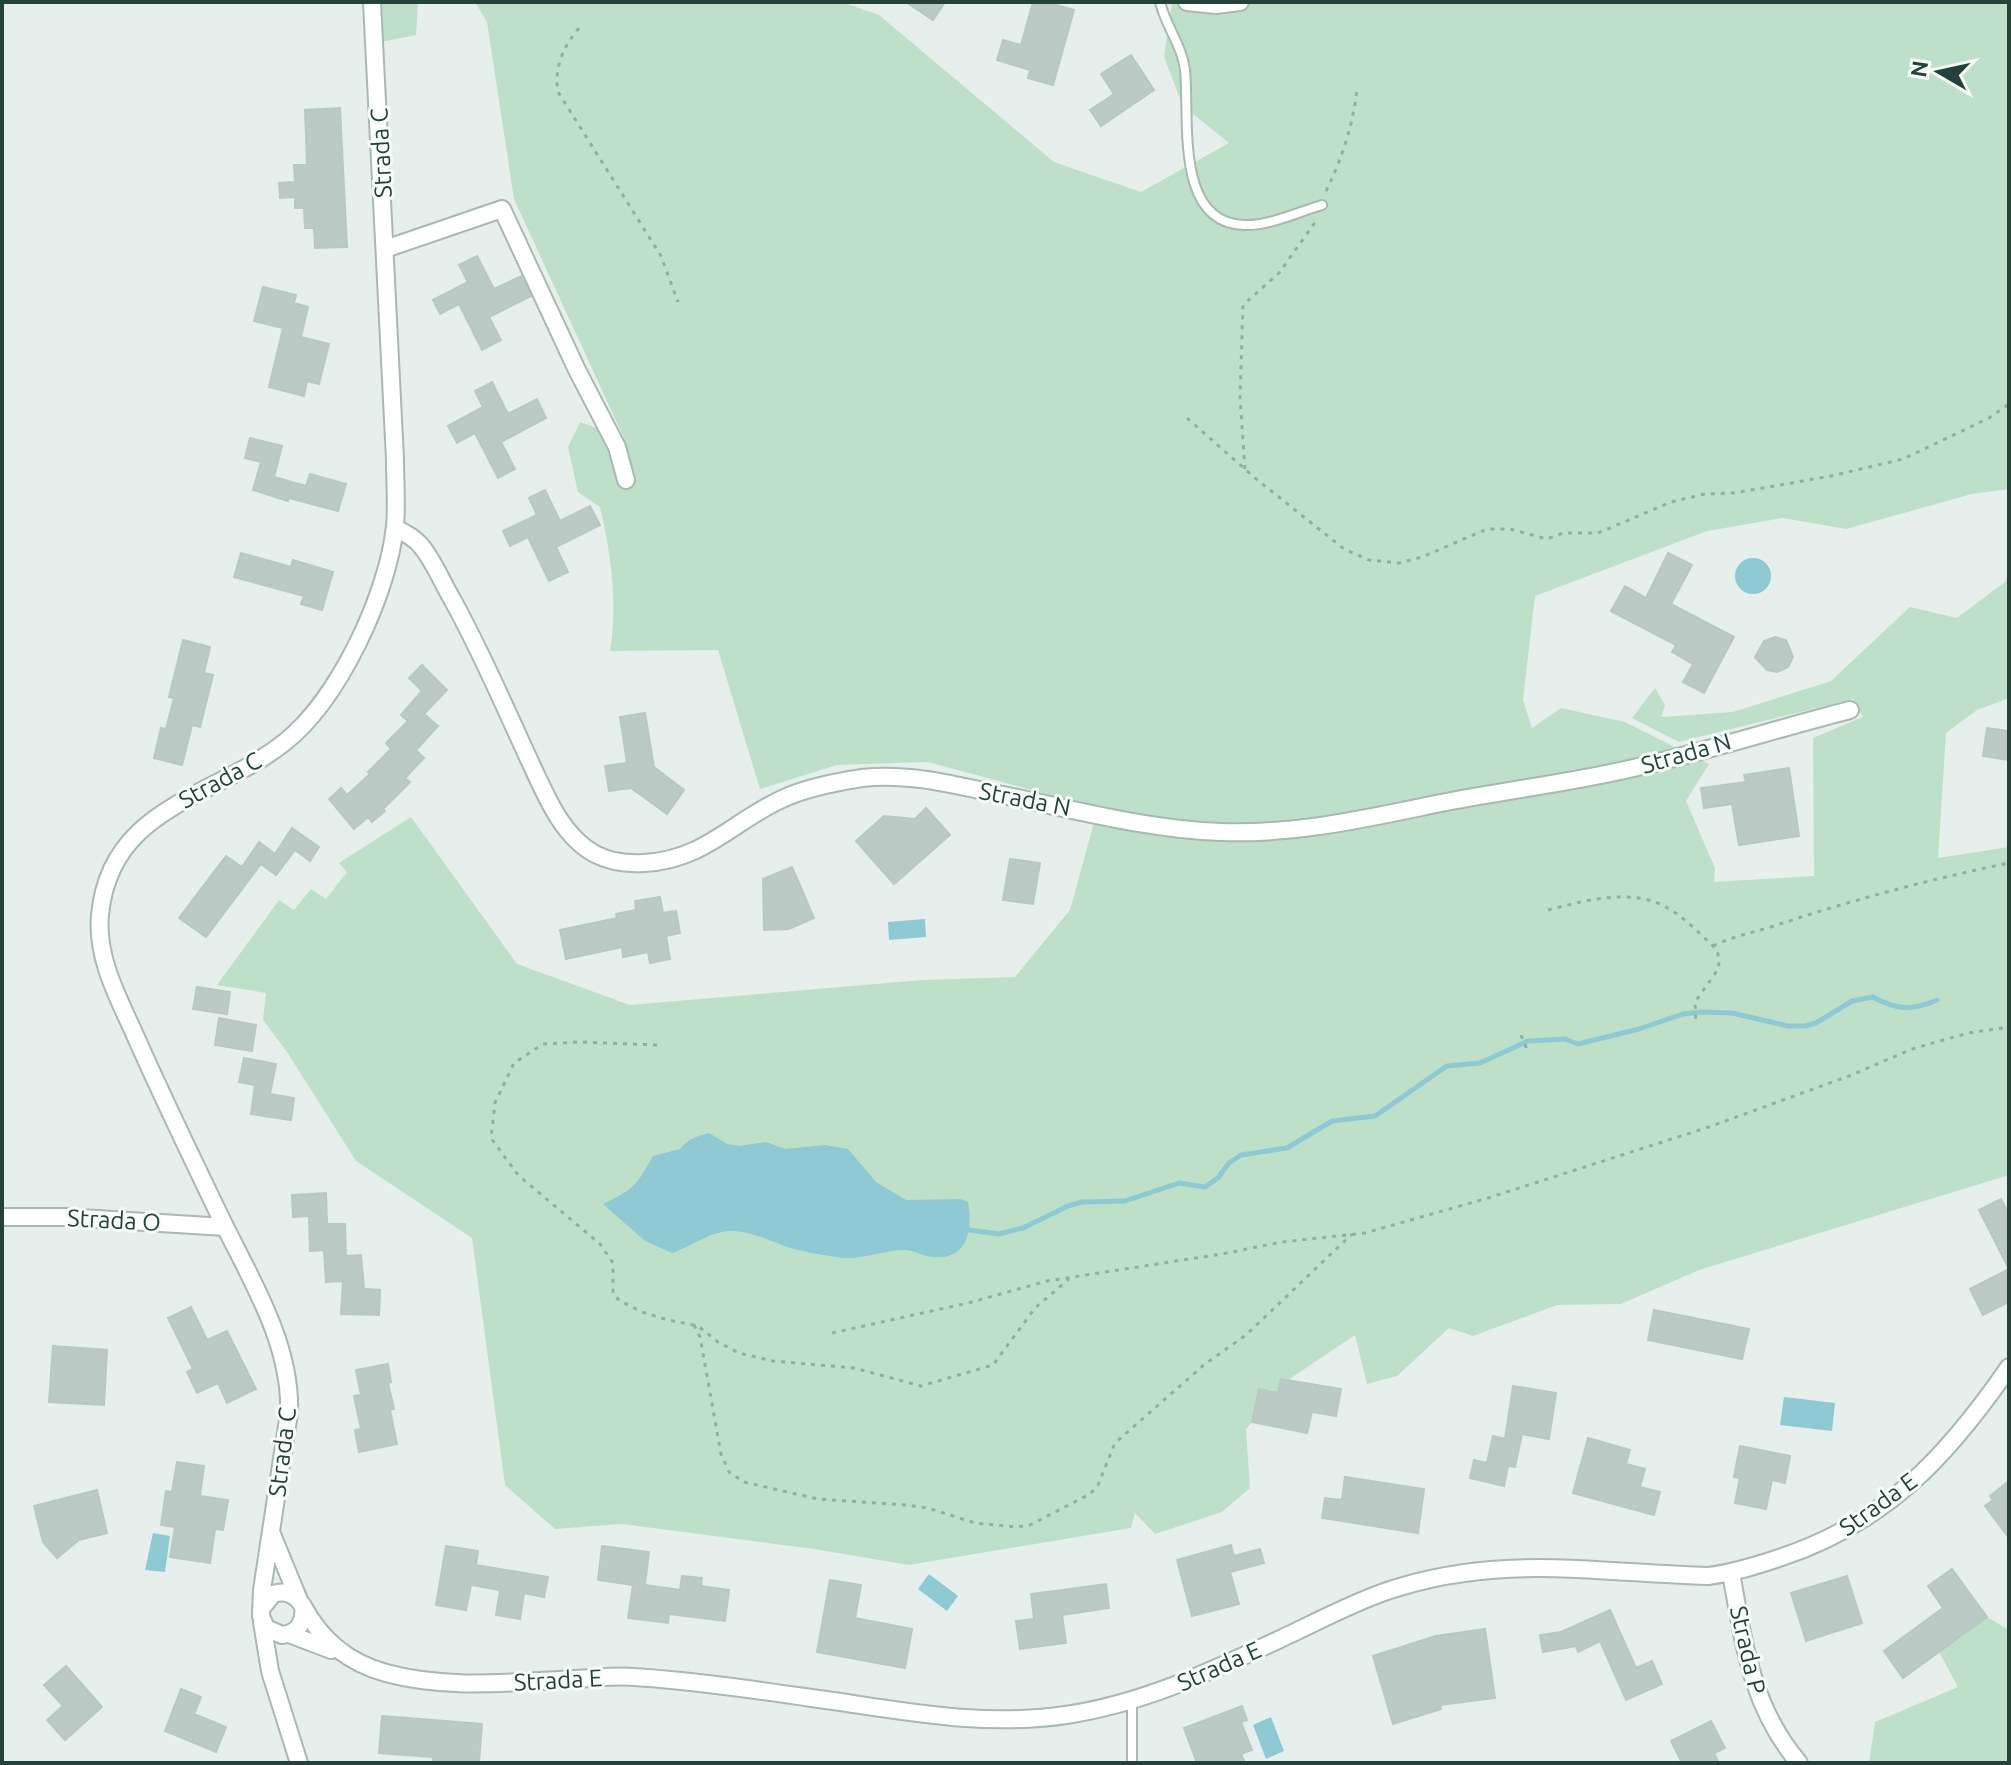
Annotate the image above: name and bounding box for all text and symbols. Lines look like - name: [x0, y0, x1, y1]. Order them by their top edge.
- north arrow: [1899, 32, 1979, 112]
- text: N: [1905, 59, 1932, 79]
- street label: Strada C: [365, 107, 397, 199]
- street label: Strada N: [1638, 727, 1734, 779]
- street label: Strada C: [174, 746, 266, 814]
- street label: Strada N: [977, 777, 1073, 821]
- street label: Strada O: [66, 1204, 162, 1236]
- street label: Strada C: [263, 1405, 301, 1498]
- street label: Strada E: [1834, 1467, 1922, 1541]
- street label: Strada P: [1725, 1603, 1771, 1697]
- street label: Strada E: [1173, 1636, 1265, 1696]
- street label: Strada E: [513, 1664, 603, 1696]

